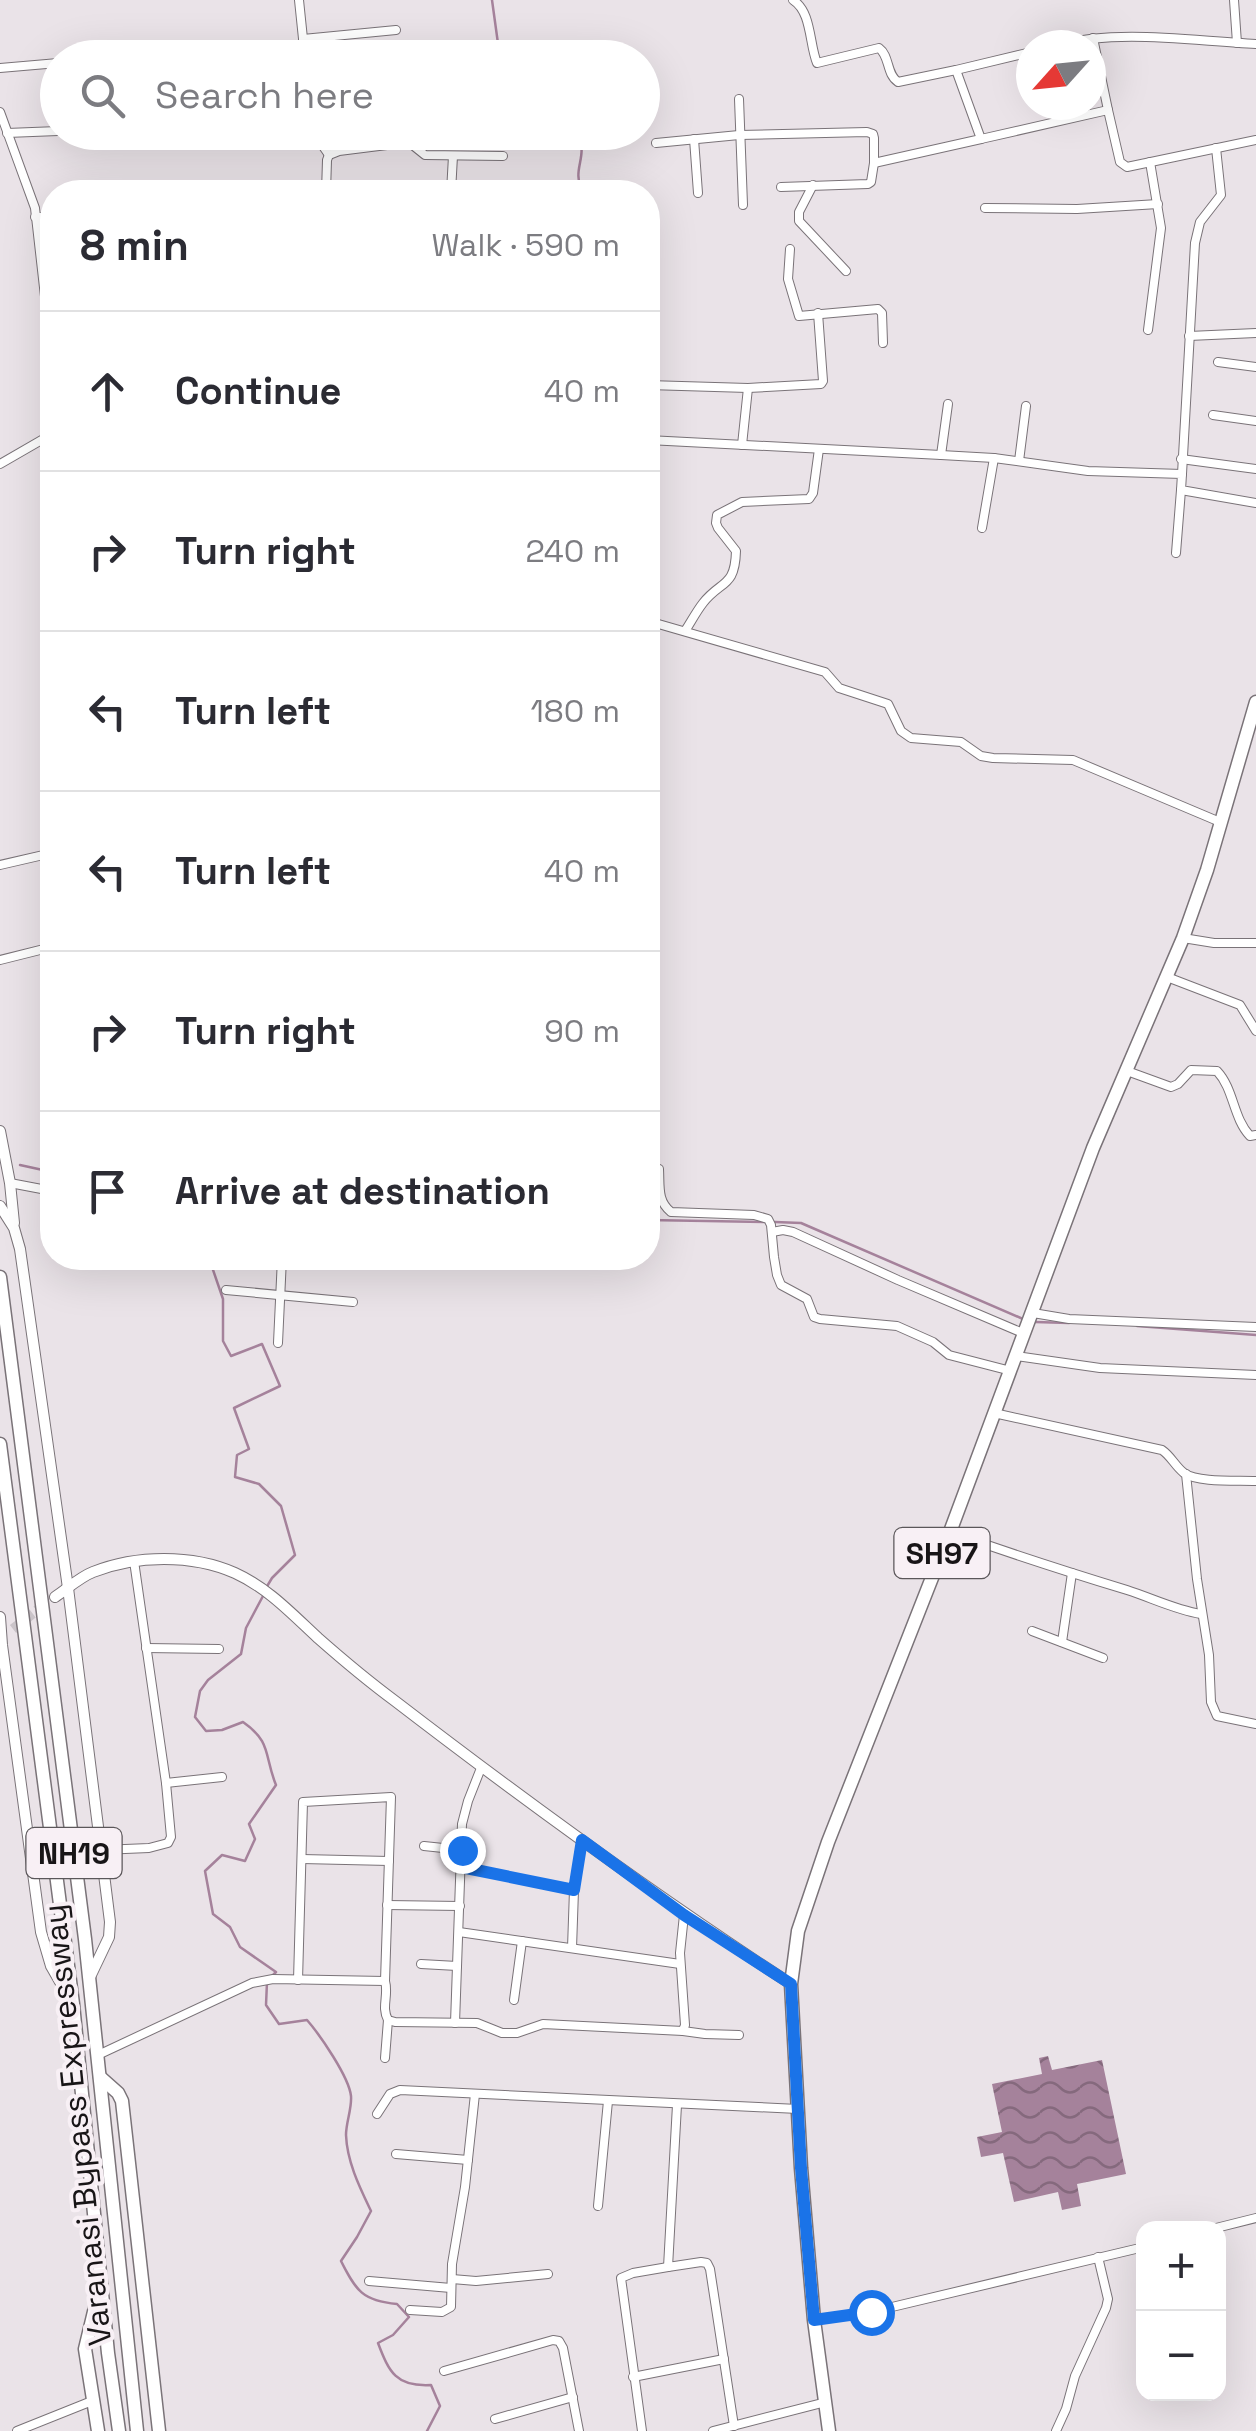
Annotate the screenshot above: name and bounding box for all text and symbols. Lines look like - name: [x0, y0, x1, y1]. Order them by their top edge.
- north arrow: [1016, 30, 1106, 120]
- search box: [40, 40, 660, 150]
- icon: search: [75, 68, 130, 123]
- text: Search here: [155, 71, 374, 119]
- text: 8 min: [80, 219, 189, 272]
- text: Walk · 590 m: [431, 225, 620, 265]
- icon: ahead: [80, 364, 135, 419]
- text: Continue: [175, 367, 341, 415]
- text: 40 m: [544, 371, 620, 411]
- icon: right: [80, 524, 135, 579]
- text: Turn right: [175, 527, 356, 575]
- text: 240 m: [525, 531, 620, 571]
- icon: left: [80, 684, 135, 739]
- text: Turn left: [175, 687, 331, 735]
- text: 180 m: [530, 691, 620, 731]
- icon: left: [80, 844, 135, 899]
- text: Turn left: [175, 847, 331, 895]
- text: 40 m: [544, 851, 620, 891]
- icon: right: [80, 1004, 135, 1059]
- text: Turn right: [175, 1007, 356, 1055]
- text: 90 m: [544, 1011, 620, 1051]
- icon: arrive: [80, 1164, 135, 1219]
- text: Arrive at destination: [175, 1167, 550, 1215]
- road number: SH97: [894, 1528, 990, 1578]
- road number: NH19: [27, 1828, 122, 1878]
- route end: [440, 1828, 486, 1874]
- street label: Varanasi Bypass Expressway: [34, 1902, 120, 2348]
- map controls: [1136, 2221, 1226, 2401]
- button: +: [1136, 2221, 1226, 2311]
- route start: [849, 2290, 895, 2336]
- button: −: [1136, 2311, 1226, 2401]

